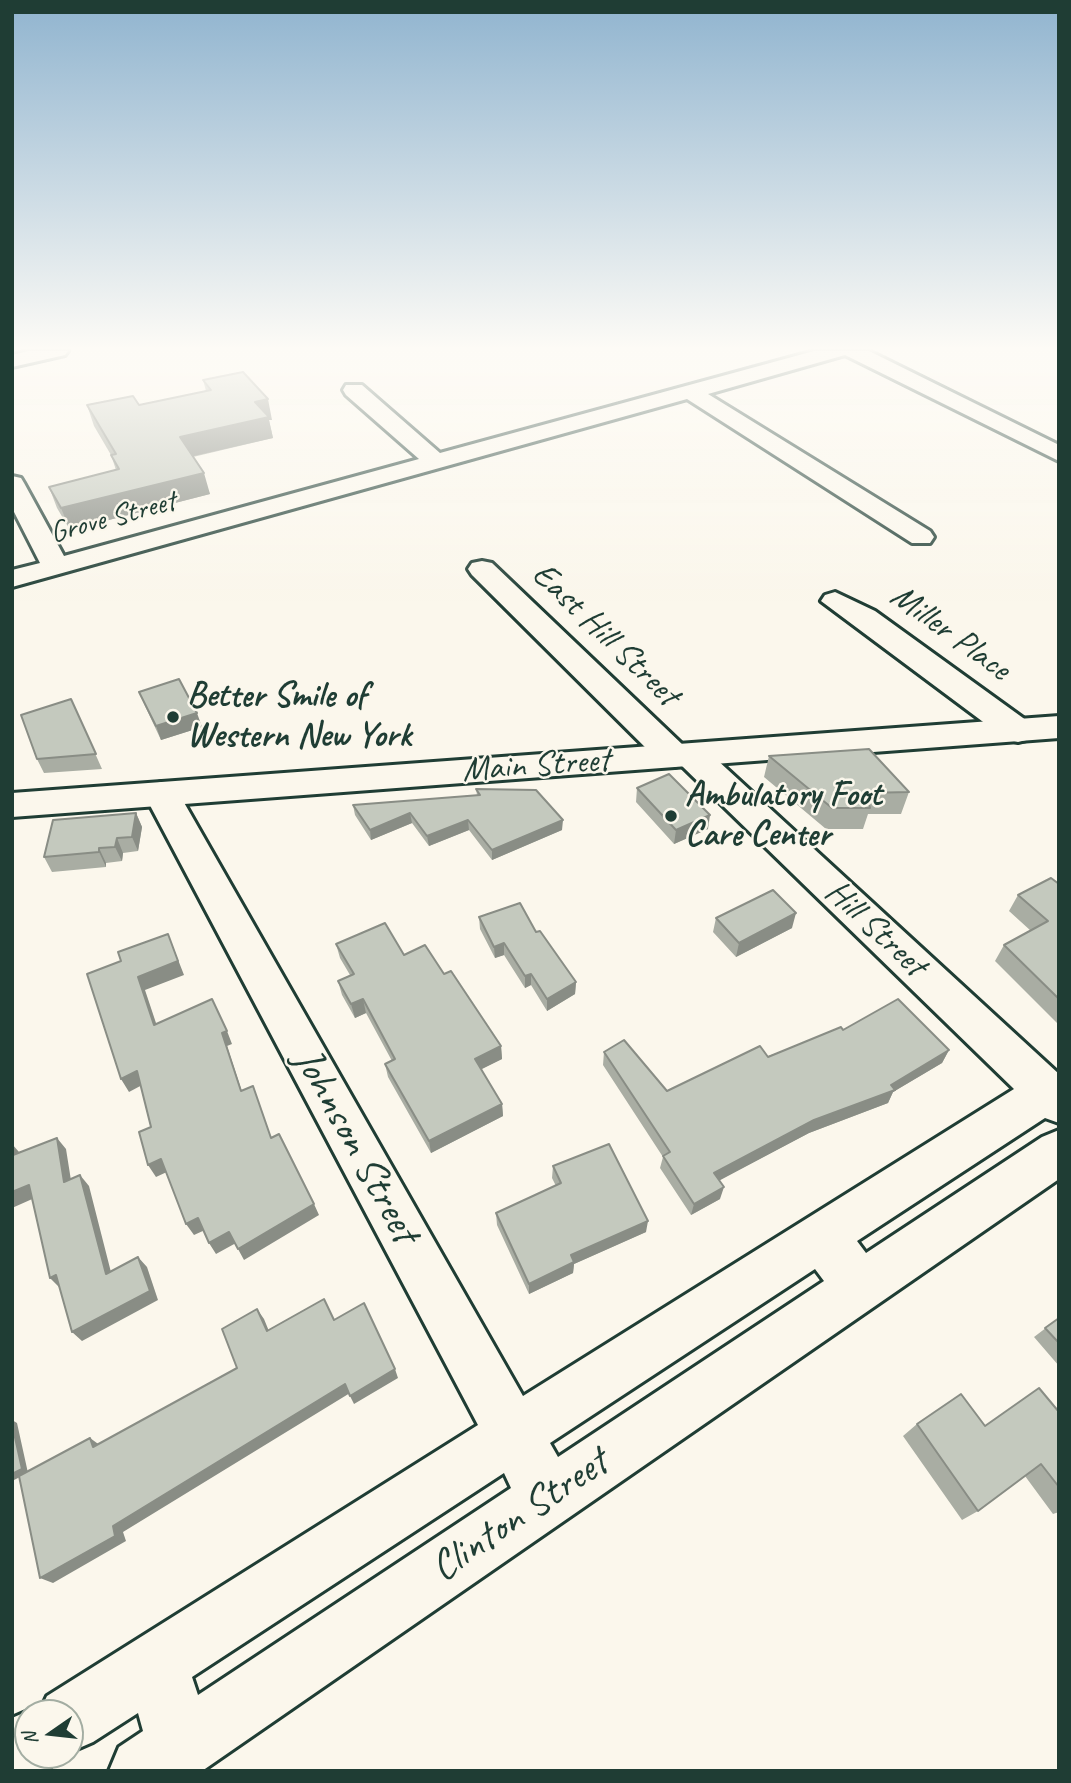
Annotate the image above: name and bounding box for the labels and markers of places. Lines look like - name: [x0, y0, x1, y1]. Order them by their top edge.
- place label: Better Smile of Western New York: [187, 676, 411, 758]
- marker: Better Smile of Western New York: [165, 709, 181, 725]
- place label: Ambulatory Foot Care Center: [685, 775, 882, 857]
- marker: Ambulatory Foot Care Center: [663, 808, 679, 824]

